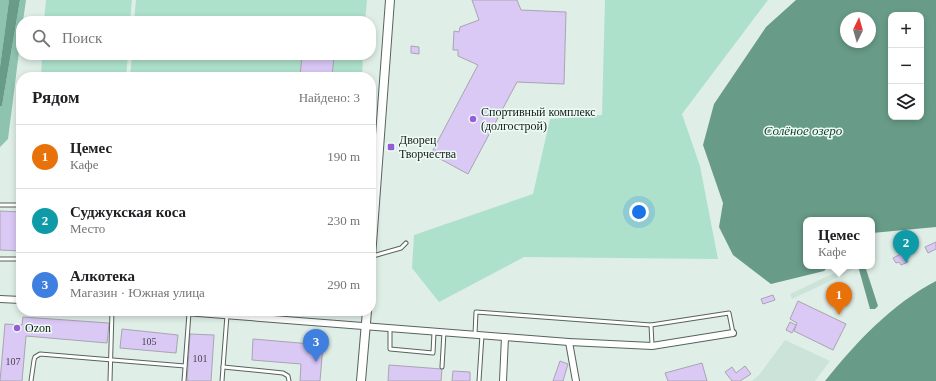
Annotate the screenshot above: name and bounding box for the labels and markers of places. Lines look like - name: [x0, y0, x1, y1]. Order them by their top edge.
- place label: Спортивный комплекс (долгострой): [481, 105, 596, 133]
- marker: Спортивный комплекс (долгострой): [468, 114, 478, 124]
- place label: Дворец Творчества: [399, 133, 457, 161]
- marker: Дворец Творчества: [386, 142, 396, 152]
- pin: 2: [893, 230, 919, 263]
- pin: 1: [826, 282, 852, 315]
- place label: Ozon: [25, 321, 51, 335]
- marker: Ozon: [12, 323, 22, 333]
- pin: 3: [303, 329, 329, 362]

